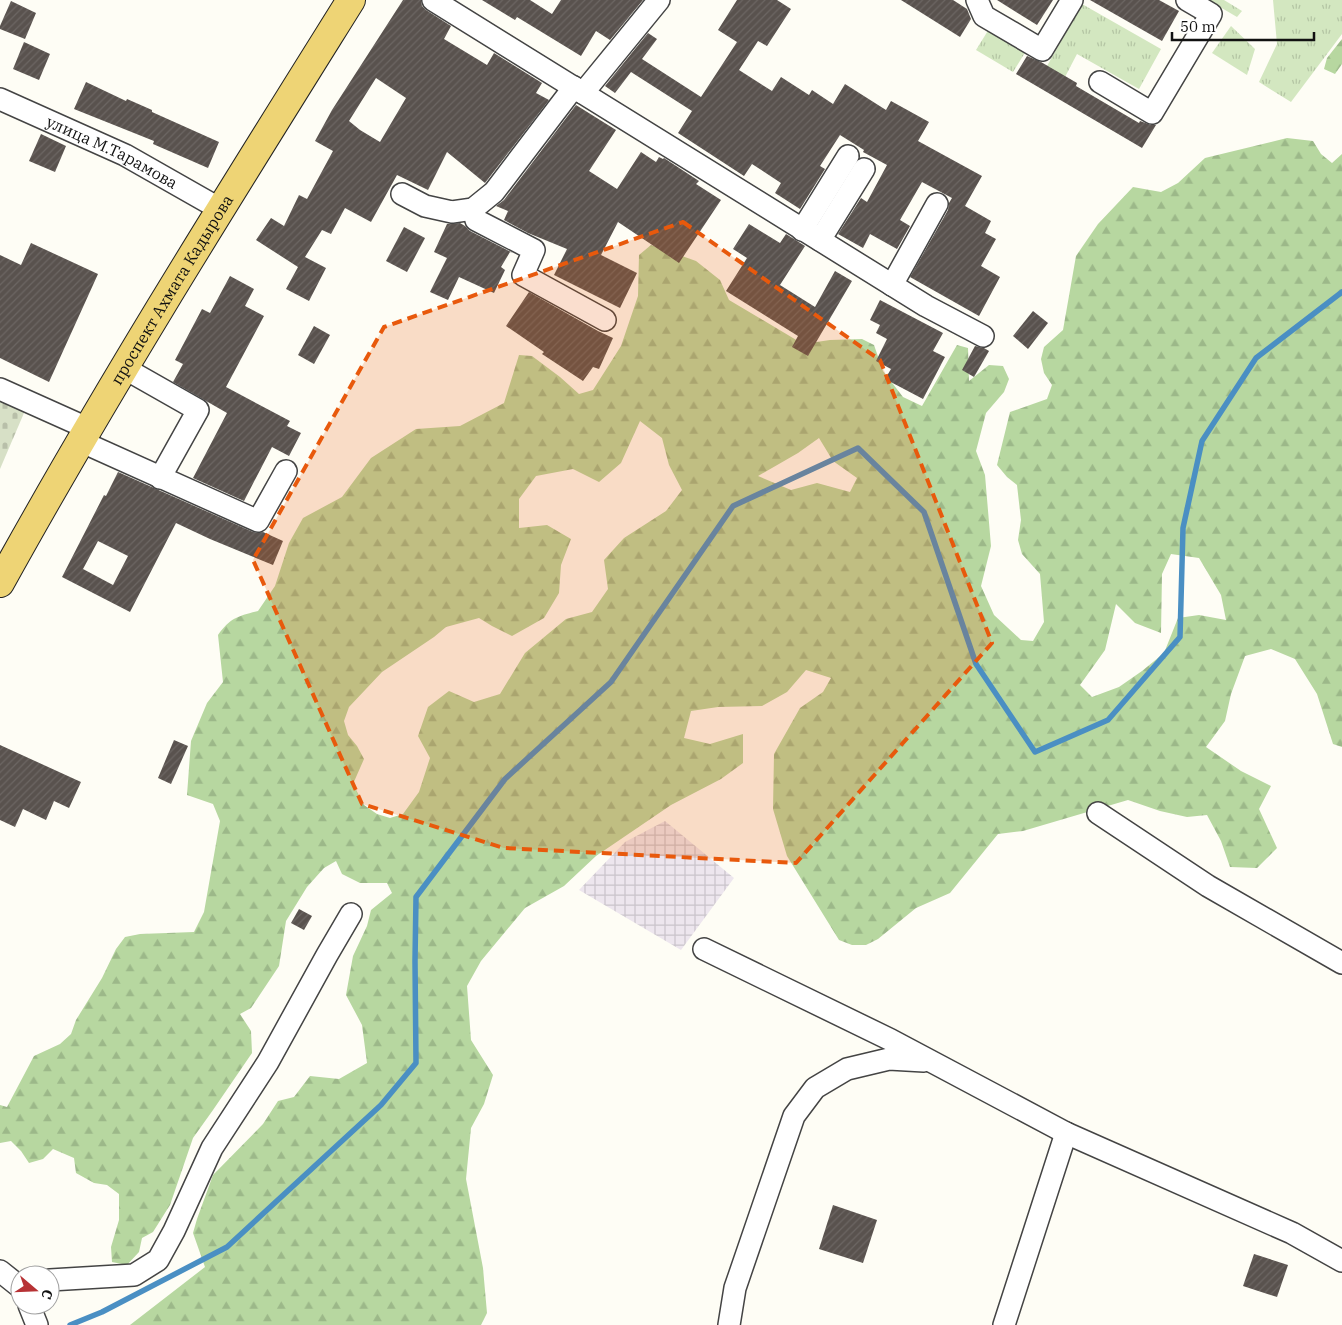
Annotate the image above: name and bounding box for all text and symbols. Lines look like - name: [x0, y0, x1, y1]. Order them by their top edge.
- scale bar: [1172, 10, 1314, 42]
- text: 50 m: [1180, 17, 1216, 36]
- street label: улица М.Тарамова: [43, 111, 182, 193]
- street label: проспект Ахмата Кадырова: [106, 191, 237, 388]
- north arrow: [10, 1265, 60, 1315]
- text: С: [37, 1287, 57, 1302]

